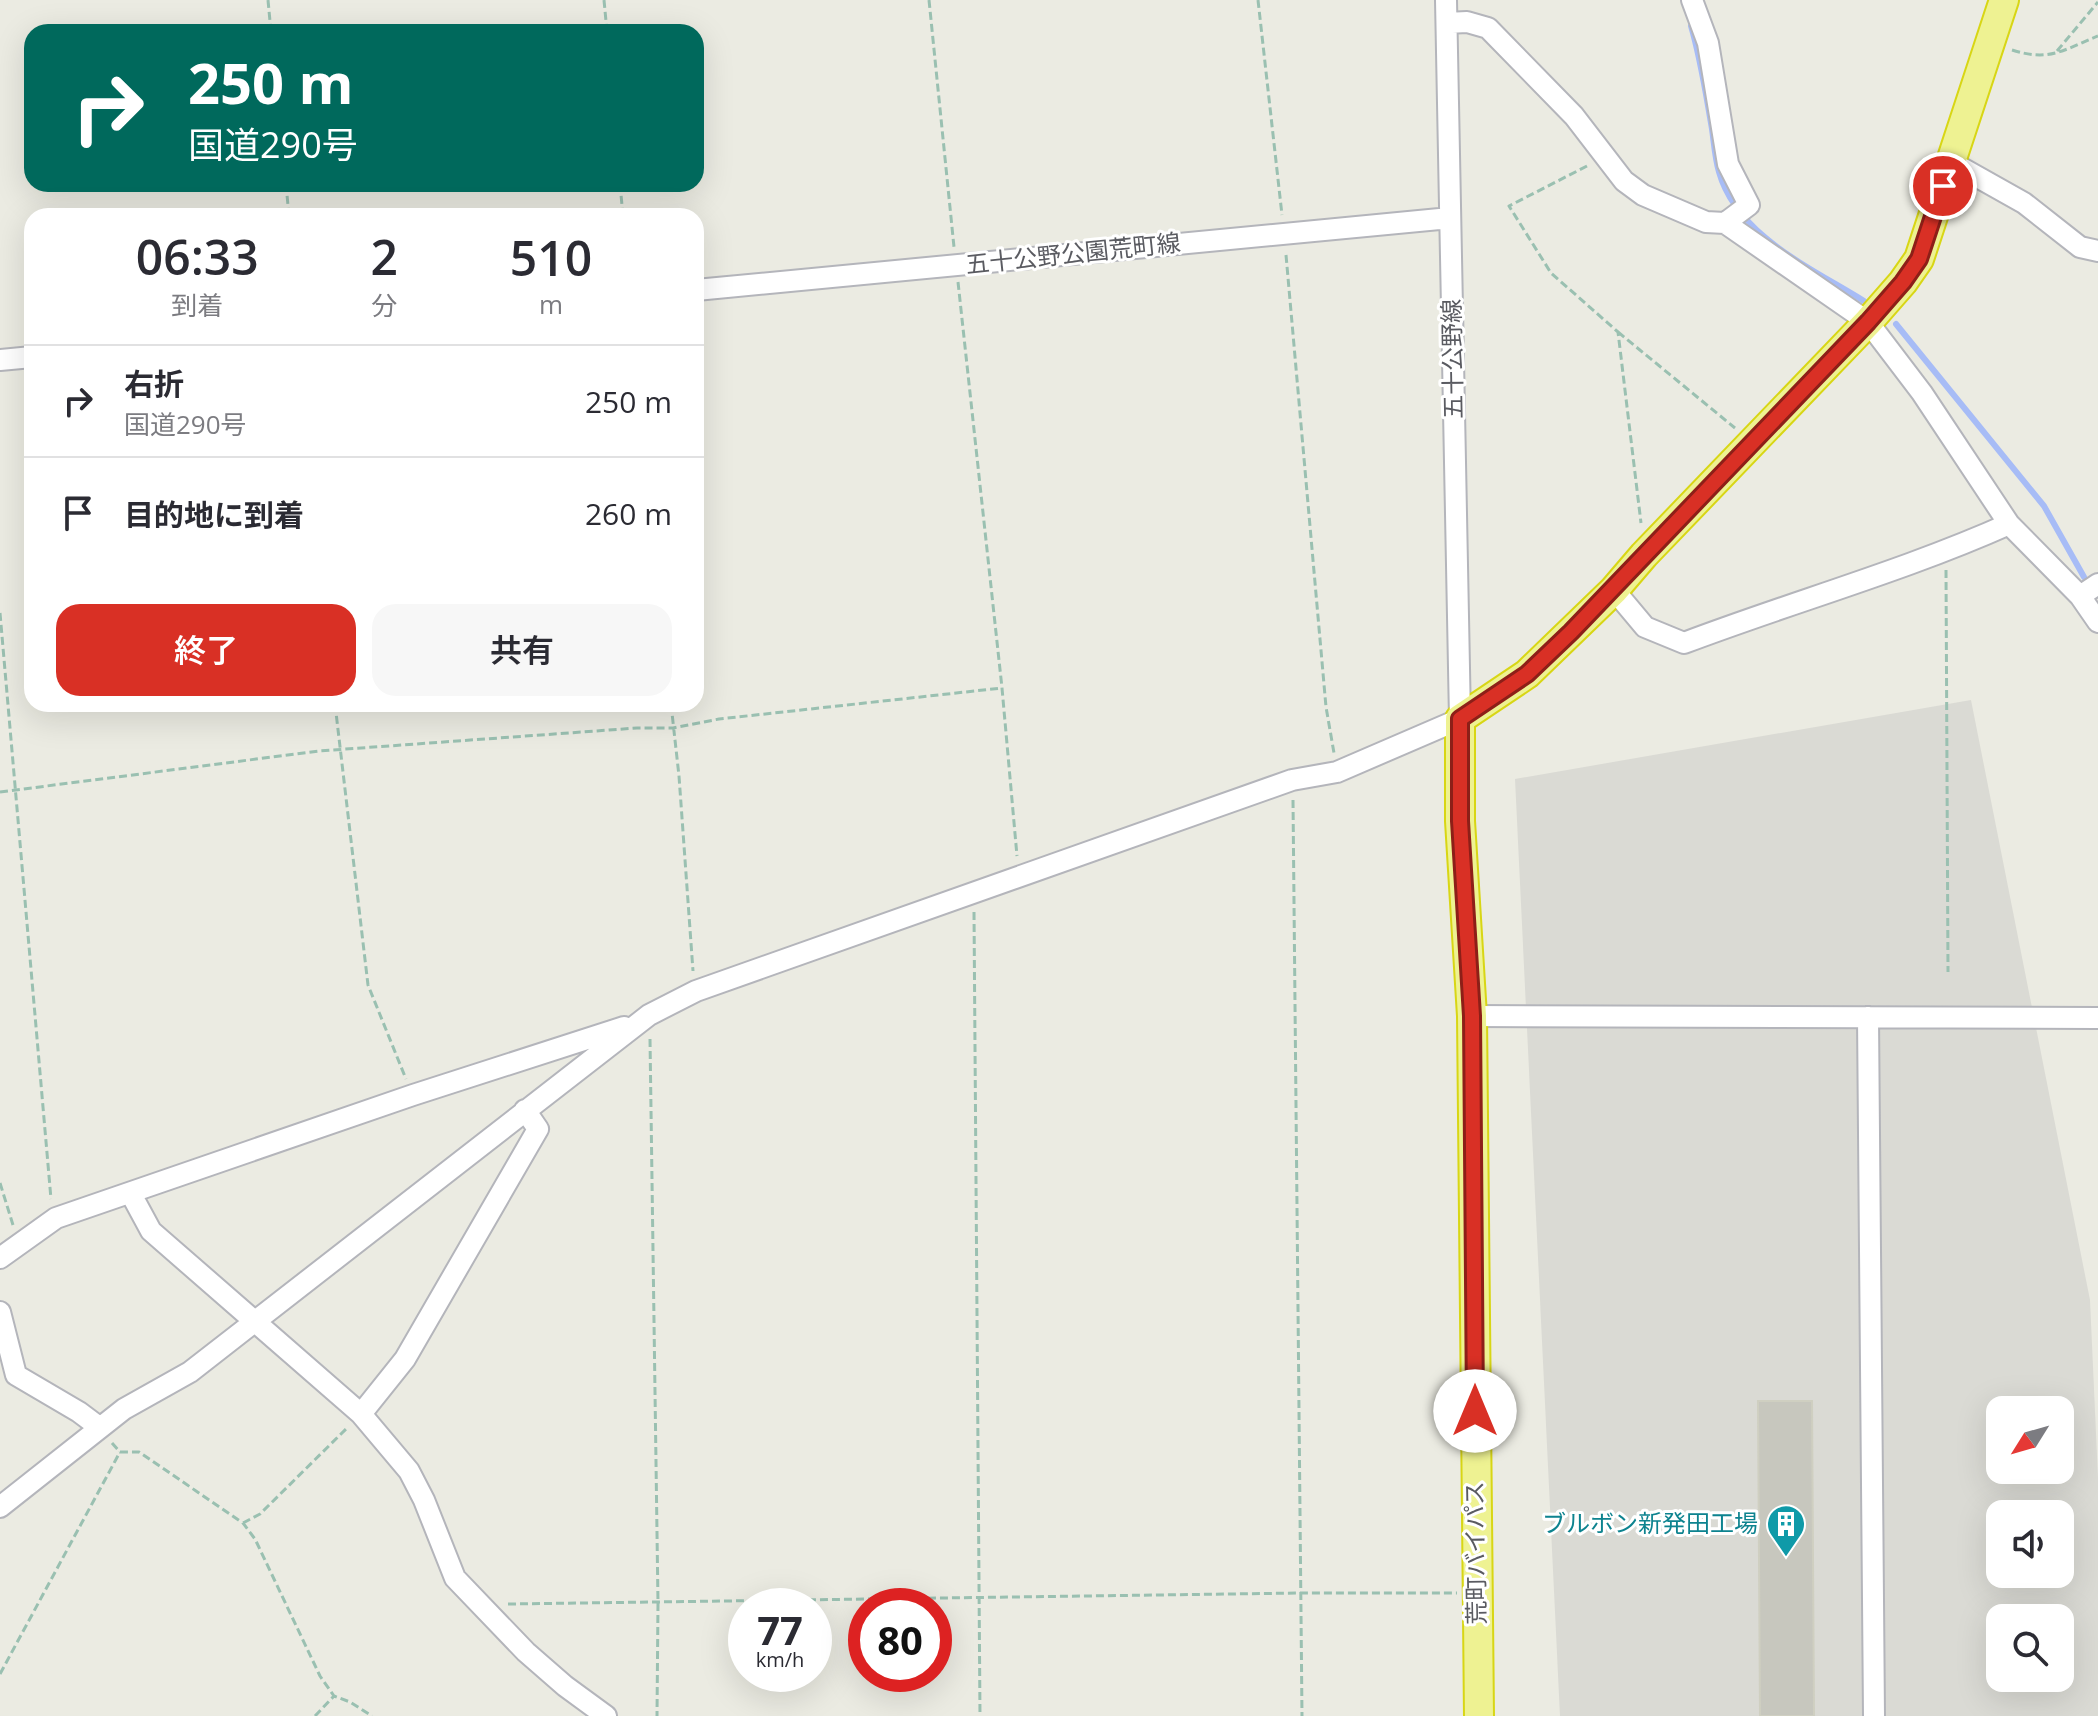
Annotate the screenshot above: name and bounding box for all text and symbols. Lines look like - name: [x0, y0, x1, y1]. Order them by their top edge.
- text: 250 m: [188, 44, 354, 120]
- icon: right: [56, 56, 160, 160]
- text: 国道290号: [188, 120, 358, 169]
- pin: [1909, 152, 1977, 220]
- icon: arrive: [1921, 164, 1965, 208]
- text: 06:33: [136, 224, 259, 289]
- text: 2: [371, 224, 398, 289]
- text: 510: [510, 225, 592, 290]
- street label: 五十公野公園荒町線: [964, 225, 1182, 280]
- text: m: [539, 286, 563, 322]
- text: 到着: [171, 287, 223, 323]
- text: 分: [371, 287, 397, 323]
- street label: 五十公野線: [1434, 299, 1469, 419]
- text: 右折: [124, 363, 184, 404]
- icon: right: [56, 379, 100, 423]
- text: 250 m: [585, 381, 672, 422]
- text: 国道290号: [124, 406, 247, 442]
- icon: arrive: [56, 491, 100, 535]
- text: 260 m: [585, 493, 672, 534]
- text: 目的地に到着: [124, 494, 304, 535]
- button: 終了: [56, 604, 356, 696]
- button: 共有: [372, 604, 672, 696]
- position arrow: [1433, 1369, 1517, 1453]
- north arrow: [1986, 1396, 2074, 1484]
- map controls: [1986, 1396, 2074, 1692]
- street label: 荒町バイパス: [1457, 1481, 1492, 1625]
- button: sound: [1986, 1500, 2074, 1588]
- building icon: ブルボン新発田工場: [1765, 1503, 1807, 1558]
- place label: ブルボン新発田工場: [1542, 1506, 1758, 1539]
- speed limit sign: 80: [848, 1588, 952, 1692]
- text: 77: [757, 1602, 803, 1657]
- button: search: [1986, 1604, 2074, 1692]
- text: km/h: [756, 1646, 804, 1673]

